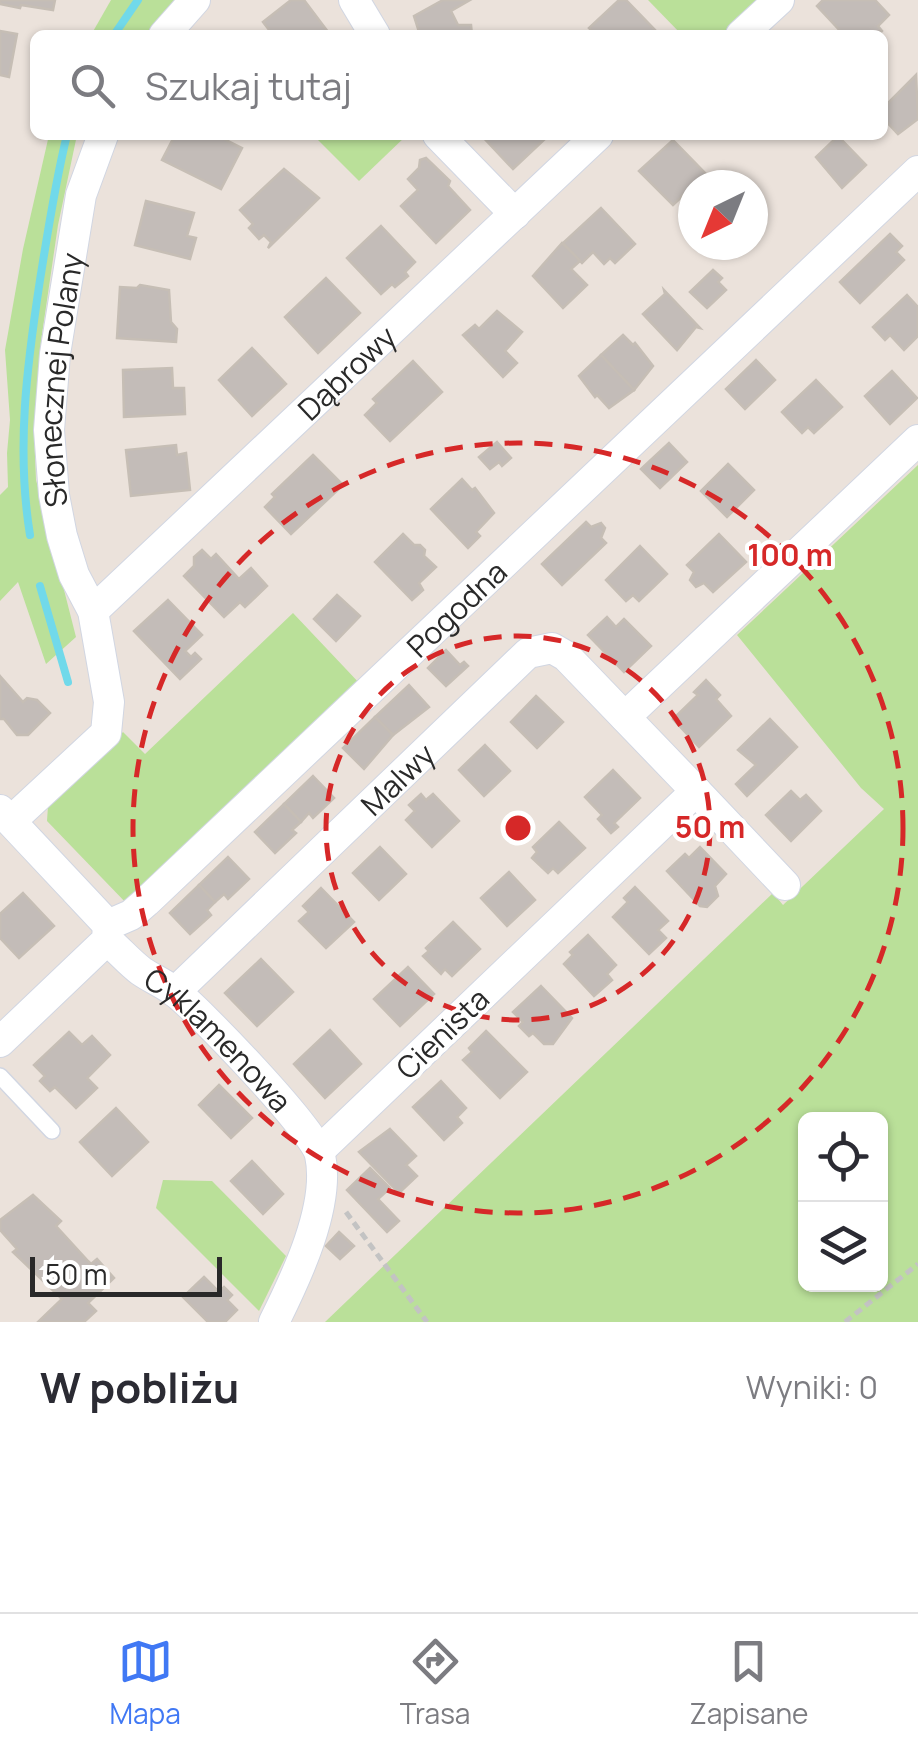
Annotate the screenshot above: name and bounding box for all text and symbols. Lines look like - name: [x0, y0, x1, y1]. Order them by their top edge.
- search box: [30, 30, 888, 140]
- icon: search: [65, 58, 120, 113]
- text: Szukaj tutaj: [145, 59, 352, 111]
- north arrow: [678, 170, 768, 260]
- street label: Słonecznej Polany: [28, 250, 92, 511]
- street label: Dąbrowy: [288, 316, 404, 429]
- text: 100 m: [747, 534, 833, 575]
- street label: Pogodna: [397, 551, 515, 666]
- street label: Malwy: [351, 733, 443, 824]
- text: 50 m: [675, 806, 745, 847]
- centre of rings: [500, 810, 536, 846]
- street label: Cyklamenowa: [138, 957, 302, 1120]
- street label: Cienista: [386, 978, 498, 1088]
- map controls: [798, 1112, 888, 1292]
- button: locate: [798, 1112, 888, 1202]
- button: layers: [798, 1202, 888, 1292]
- scale bar: [30, 1252, 222, 1296]
- text: 50 m: [45, 1255, 108, 1293]
- text: W pobliżu: [40, 1358, 239, 1416]
- text: Wyniki: 0: [746, 1365, 878, 1409]
- tab: Mapa: [110, 1634, 181, 1732]
- tab: Trasa: [400, 1634, 470, 1732]
- tab: Zapisane: [689, 1634, 808, 1732]

